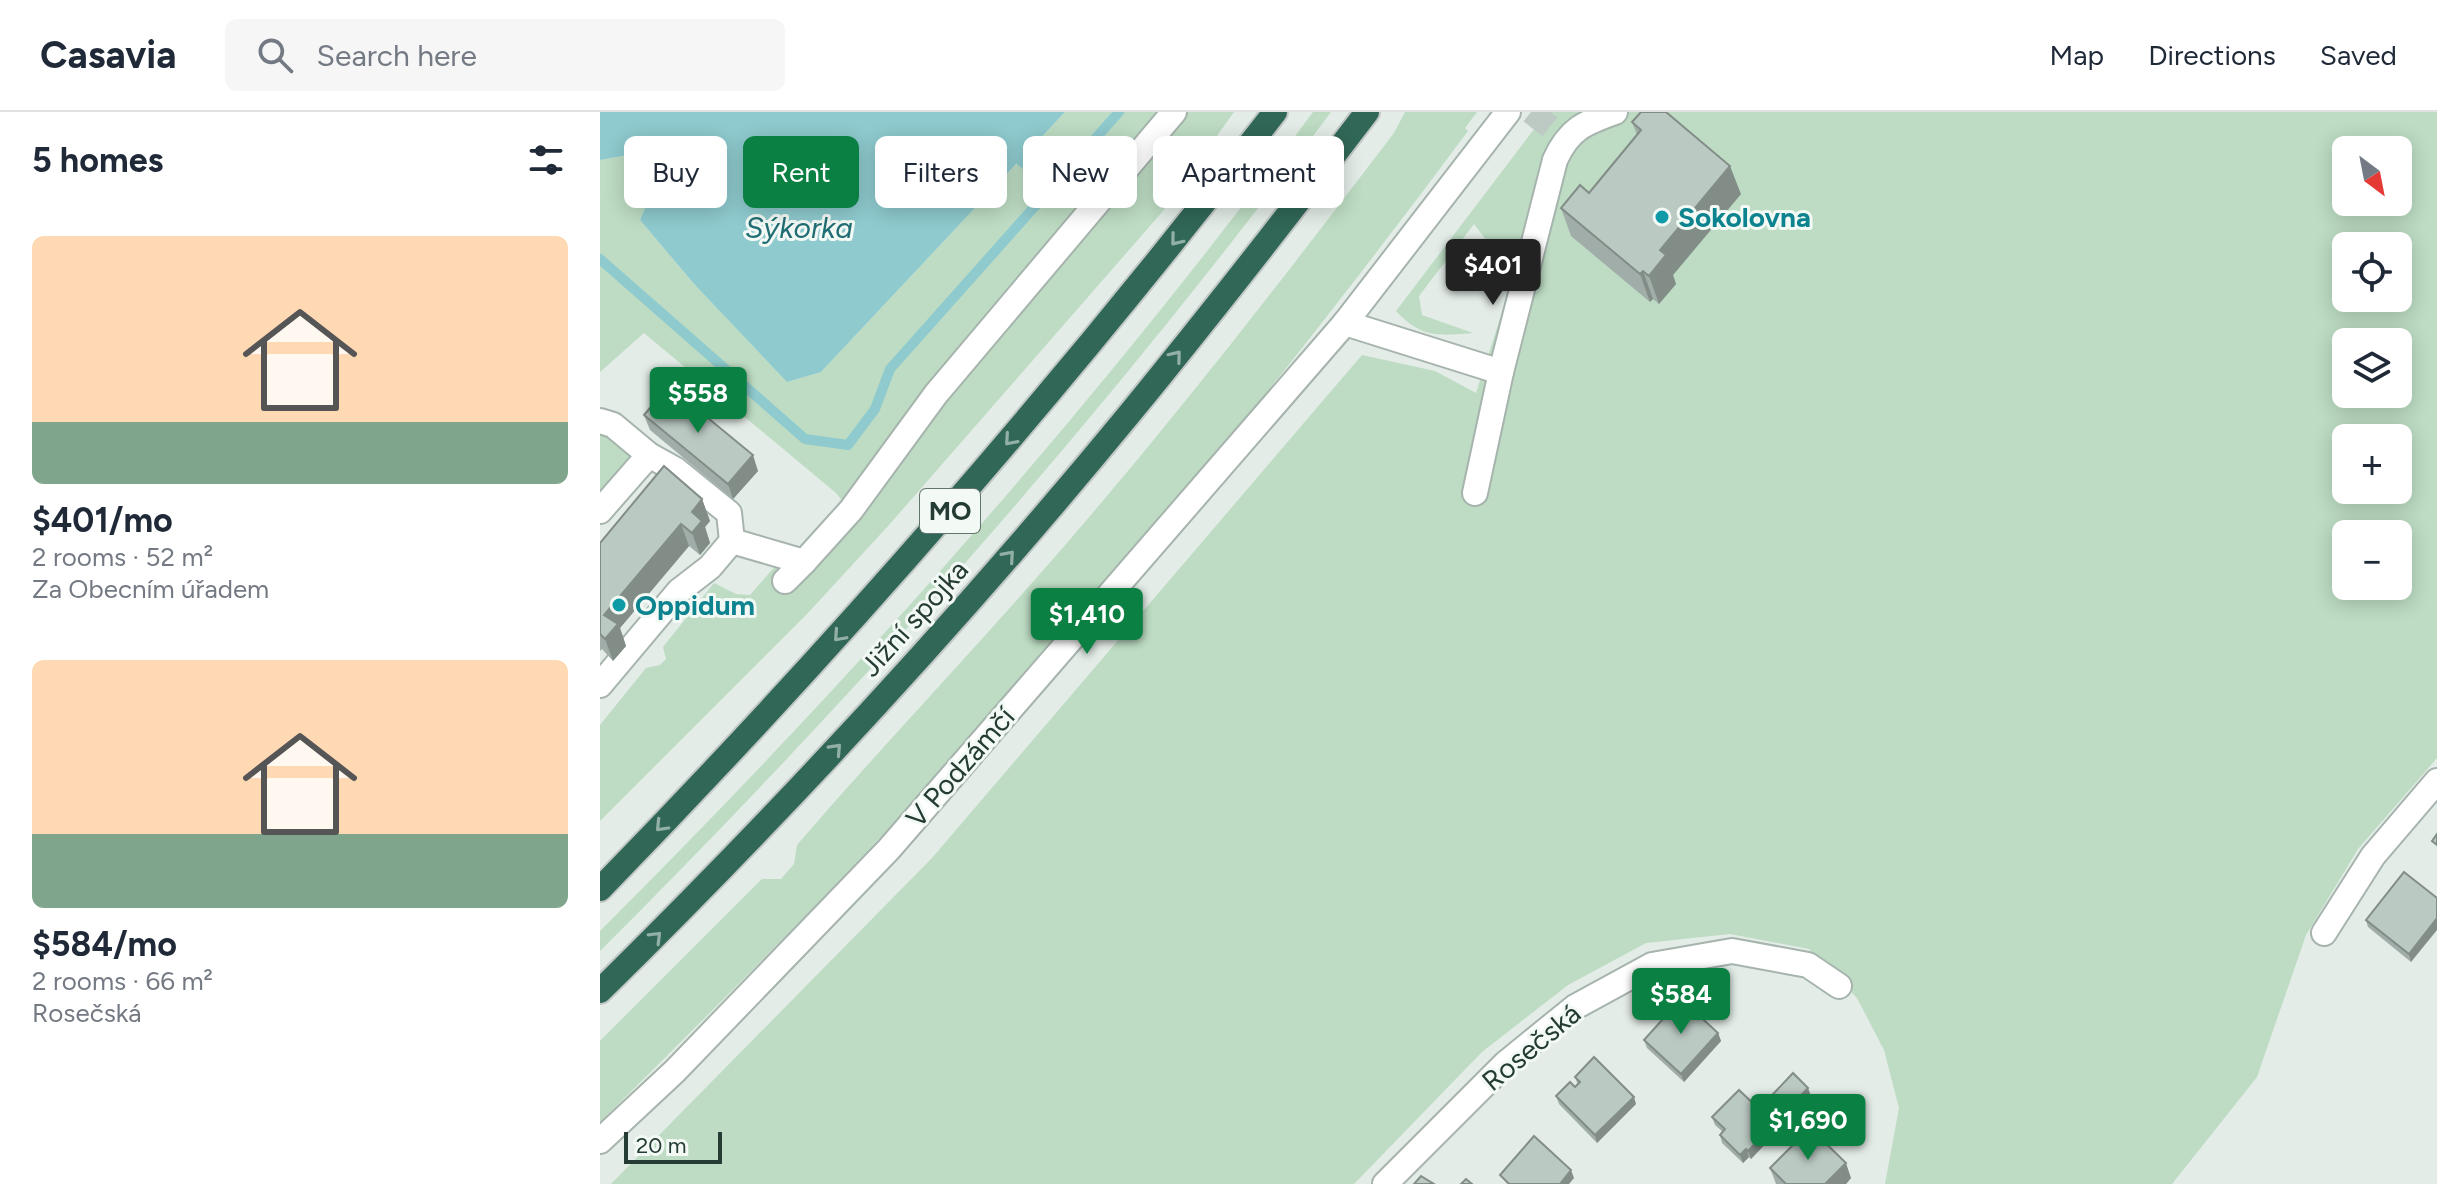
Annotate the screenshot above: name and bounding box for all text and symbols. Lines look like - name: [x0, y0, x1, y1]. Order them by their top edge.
- search box: [225, 19, 785, 91]
- text: Casavia: [40, 32, 177, 78]
- icon: search: [253, 33, 297, 77]
- text: Search here: [317, 37, 477, 74]
- text: Map: [2050, 38, 2104, 72]
- text: Directions: [2148, 38, 2276, 72]
- text: Saved: [2320, 38, 2397, 72]
- chip: Buy: [624, 136, 727, 208]
- chip: Rent: [743, 136, 859, 208]
- chip: Filters: [875, 136, 1007, 208]
- chip: New: [1023, 136, 1137, 208]
- chip: Apartment: [1153, 136, 1344, 208]
- north arrow: [2332, 136, 2412, 216]
- map controls: [2332, 136, 2412, 600]
- icon: filters: [524, 138, 568, 182]
- text: 5 homes: [32, 140, 163, 181]
- place label: Sokolovna: [1678, 200, 1811, 234]
- marker: Sokolovna: [1653, 208, 1671, 226]
- water label: Sýkorka: [745, 209, 853, 246]
- one-way arrow: [1171, 231, 1186, 245]
- button: locate: [2332, 232, 2412, 312]
- pin: $401: [1446, 239, 1540, 307]
- text: $401: [1464, 249, 1522, 281]
- icon: home: [228, 288, 372, 432]
- button: layers: [2332, 328, 2412, 408]
- one-way arrow: [1166, 351, 1181, 365]
- pin: $558: [651, 367, 745, 435]
- text: $558: [668, 377, 728, 409]
- button: +: [2332, 424, 2412, 504]
- one-way arrow: [1005, 431, 1020, 446]
- road number: MO: [920, 489, 980, 533]
- text: $401/mo: [32, 500, 173, 541]
- button: −: [2332, 520, 2412, 600]
- text: 2 rooms · 52 m²: [32, 541, 213, 573]
- one-way arrow: [1000, 550, 1014, 565]
- street label: Jižní spojka: [853, 553, 975, 683]
- text: Za Obecním úřadem: [32, 573, 269, 605]
- place label: Oppidum: [635, 588, 755, 622]
- pin: $1,410: [1022, 588, 1152, 656]
- marker: Oppidum: [610, 596, 628, 614]
- text: $1,410: [1049, 598, 1125, 630]
- one-way arrow: [834, 626, 848, 641]
- street label: V Podzámčí: [898, 699, 1022, 834]
- icon: home: [228, 712, 372, 856]
- one-way arrow: [826, 744, 841, 758]
- one-way arrow: [656, 817, 671, 831]
- text: $584/mo: [32, 924, 177, 965]
- one-way arrow: [647, 931, 661, 946]
- text: 2 rooms · 66 m²: [32, 965, 213, 997]
- pin: $584: [1634, 968, 1728, 1036]
- text: $584: [1650, 978, 1712, 1010]
- street label: Rosečská: [1475, 996, 1587, 1098]
- text: Rosečská: [32, 997, 141, 1029]
- pin: $1,690: [1743, 1094, 1873, 1162]
- text: $1,690: [1768, 1104, 1848, 1136]
- scale bar: [624, 1128, 722, 1164]
- text: 20 m: [636, 1132, 687, 1159]

